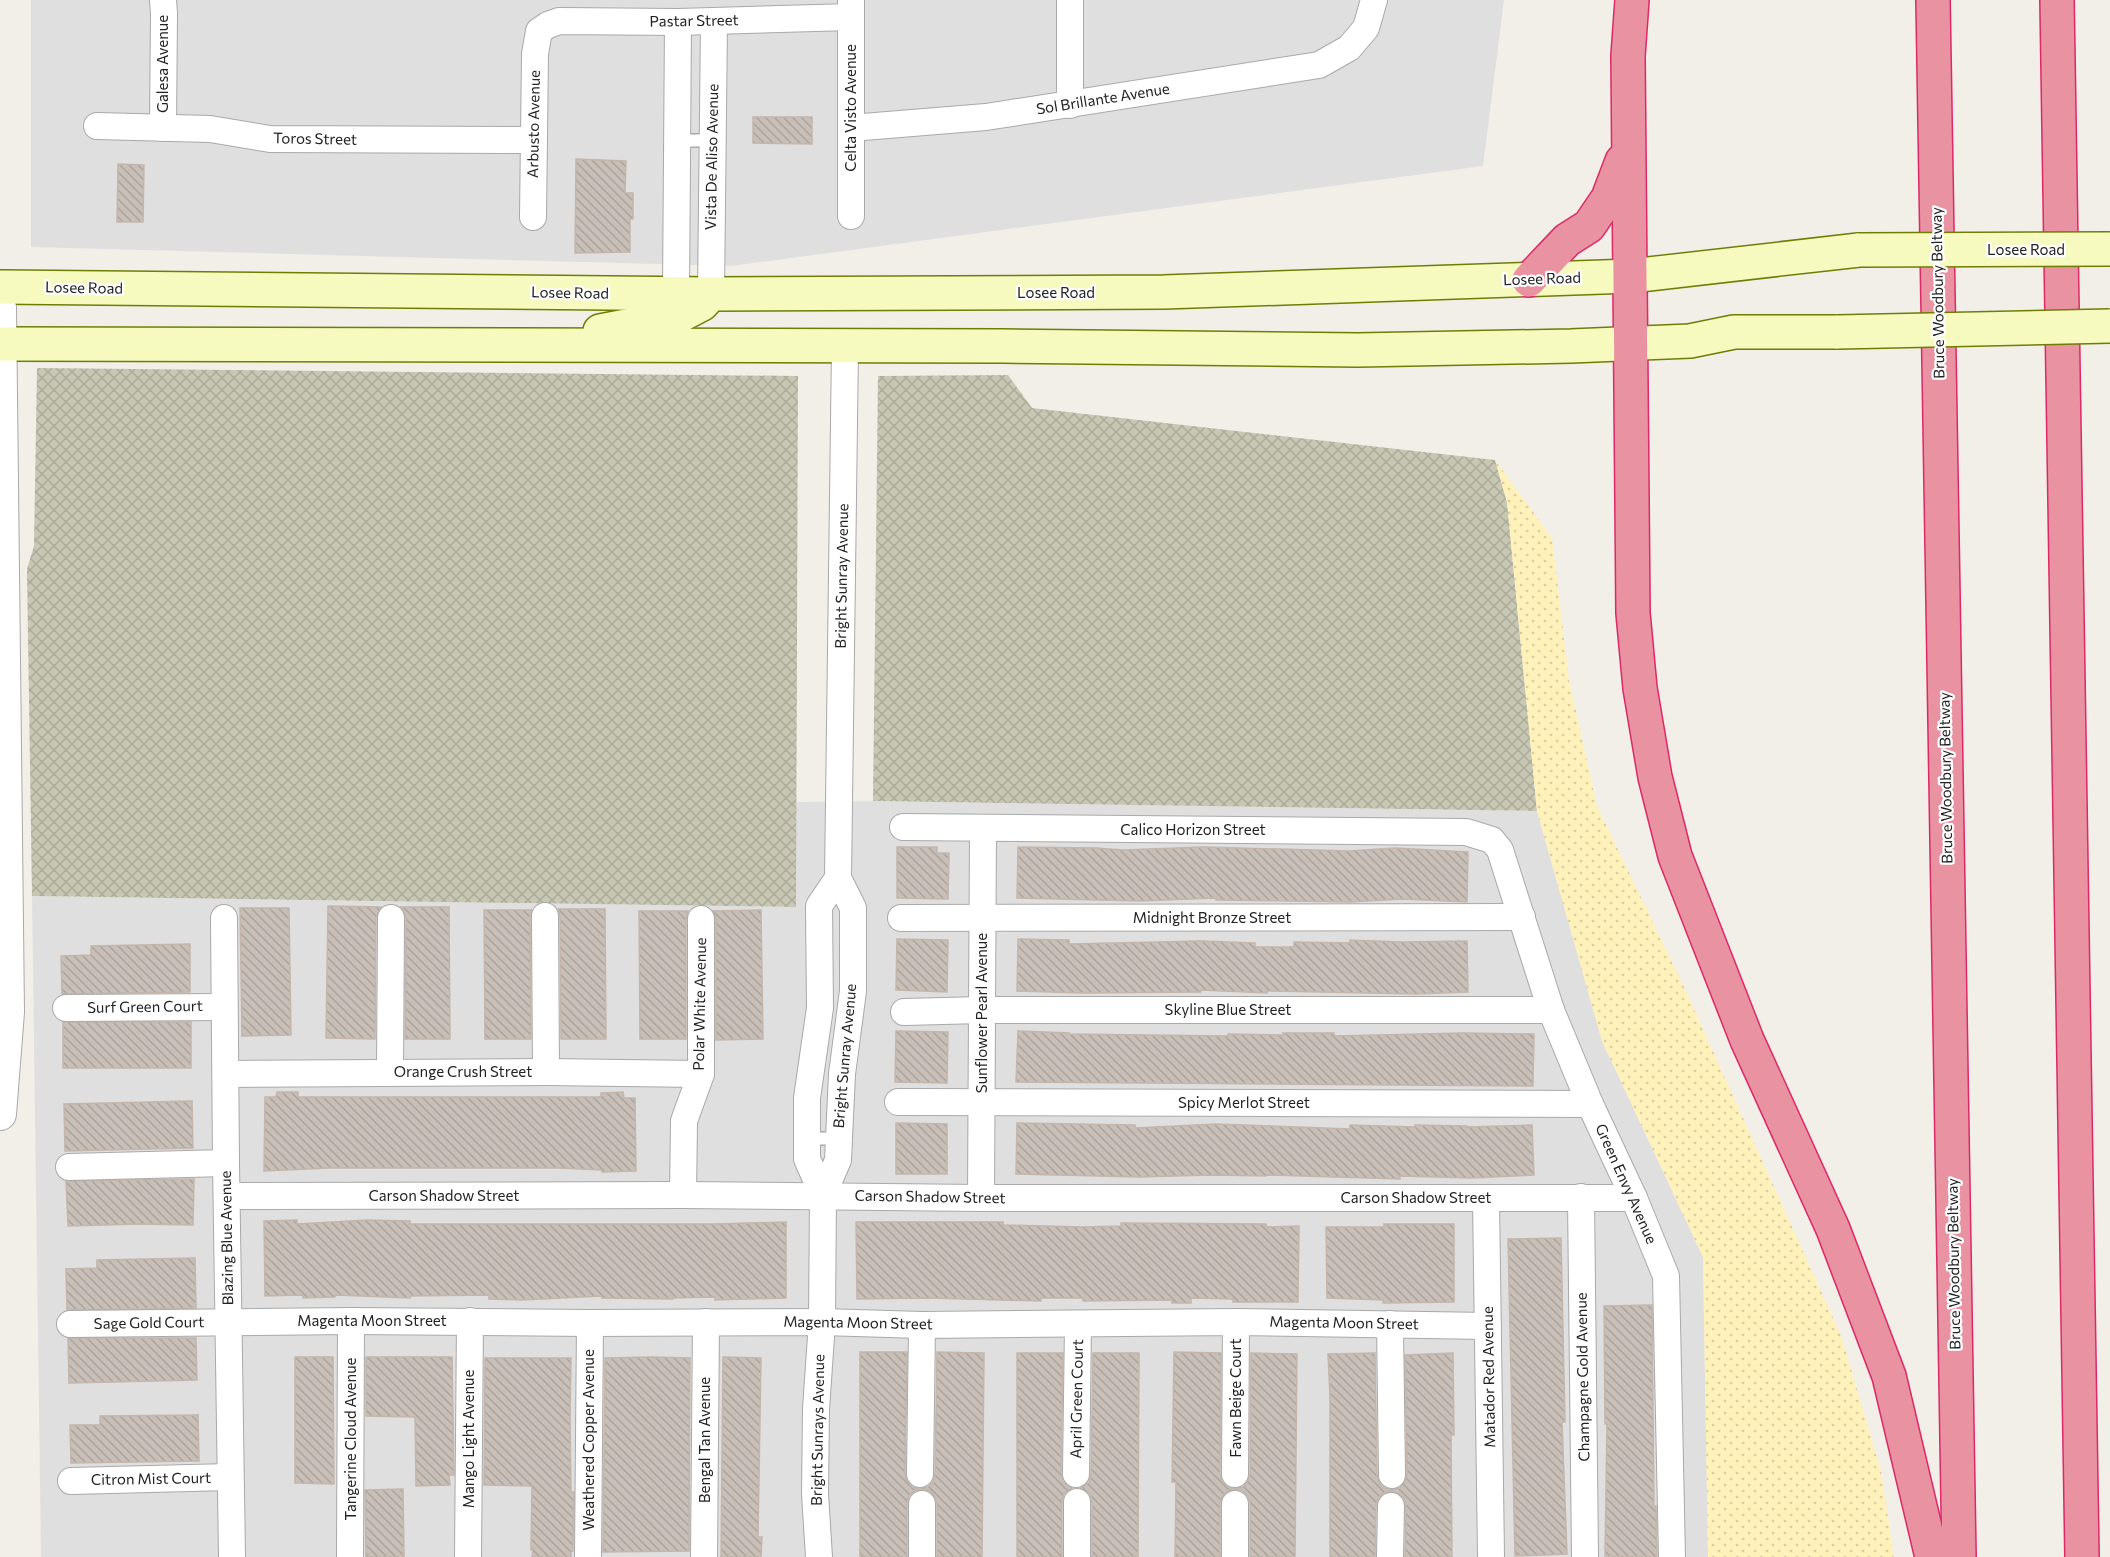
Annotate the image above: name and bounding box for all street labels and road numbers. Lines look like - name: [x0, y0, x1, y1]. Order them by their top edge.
- street label: Pastar Street: [649, 10, 739, 30]
- street label: Galesa Avenue: [153, 15, 171, 113]
- street label: Celta Visto Avenue: [841, 44, 859, 172]
- street label: Arbusto Avenue: [523, 70, 543, 178]
- street label: Sol Brillante Avenue: [1035, 79, 1171, 117]
- street label: Vista De Aliso Avenue: [701, 84, 721, 230]
- street label: Toros Street: [273, 128, 357, 148]
- street label: Bruce Woodbury Beltway: [1926, 207, 1947, 379]
- street label: Losee Road: [1987, 240, 2065, 258]
- street label: Losee Road: [1503, 268, 1581, 288]
- street label: Losee Road: [45, 277, 123, 297]
- street label: Losee Road: [531, 282, 609, 302]
- street label: Losee Road: [1017, 283, 1095, 301]
- street label: Bright Sunray Avenue: [831, 503, 851, 649]
- street label: Bruce Woodbury Beltway: [1934, 692, 1955, 864]
- street label: Calico Horizon Street: [1120, 820, 1266, 838]
- street label: Midnight Bronze Street: [1133, 908, 1291, 926]
- street label: Sunflower Pearl Avenue: [972, 933, 990, 1093]
- street label: Polar White Avenue: [689, 937, 709, 1071]
- street label: Bright Sunray Avenue: [829, 983, 859, 1129]
- street label: Surf Green Court: [87, 996, 203, 1016]
- street label: Skyline Blue Street: [1165, 1000, 1291, 1018]
- street label: Orange Crush Street: [394, 1062, 532, 1080]
- street label: Spicy Merlot Street: [1178, 1093, 1310, 1111]
- street label: Green Envy Avenue: [1592, 1121, 1662, 1247]
- street label: Blazing Blue Avenue: [216, 1170, 236, 1306]
- street label: Bruce Woodbury Beltway: [1942, 1178, 1963, 1350]
- street label: Carson Shadow Street: [369, 1186, 519, 1204]
- street label: Carson Shadow Street: [854, 1186, 1006, 1206]
- street label: Carson Shadow Street: [1341, 1188, 1491, 1206]
- street label: Champagne Gold Avenue: [1572, 1292, 1592, 1462]
- street label: Matador Red Avenue: [1478, 1306, 1498, 1448]
- street label: Magenta Moon Street: [297, 1311, 447, 1329]
- street label: Sage Gold Court: [94, 1312, 204, 1332]
- street label: Magenta Moon Street: [783, 1312, 933, 1332]
- street label: Magenta Moon Street: [1269, 1312, 1419, 1332]
- street label: Fawn Beige Court: [1226, 1338, 1244, 1458]
- street label: April Green Court: [1066, 1339, 1086, 1459]
- street label: Weathered Copper Avenue: [579, 1349, 597, 1531]
- street label: Bright Sunrays Avenue: [807, 1354, 827, 1506]
- street label: Tangerine Cloud Avenue: [341, 1357, 359, 1520]
- street label: Mango Light Avenue: [459, 1370, 477, 1508]
- street label: Bengal Tan Avenue: [695, 1377, 713, 1503]
- street label: Citron Mist Court: [91, 1468, 211, 1488]

